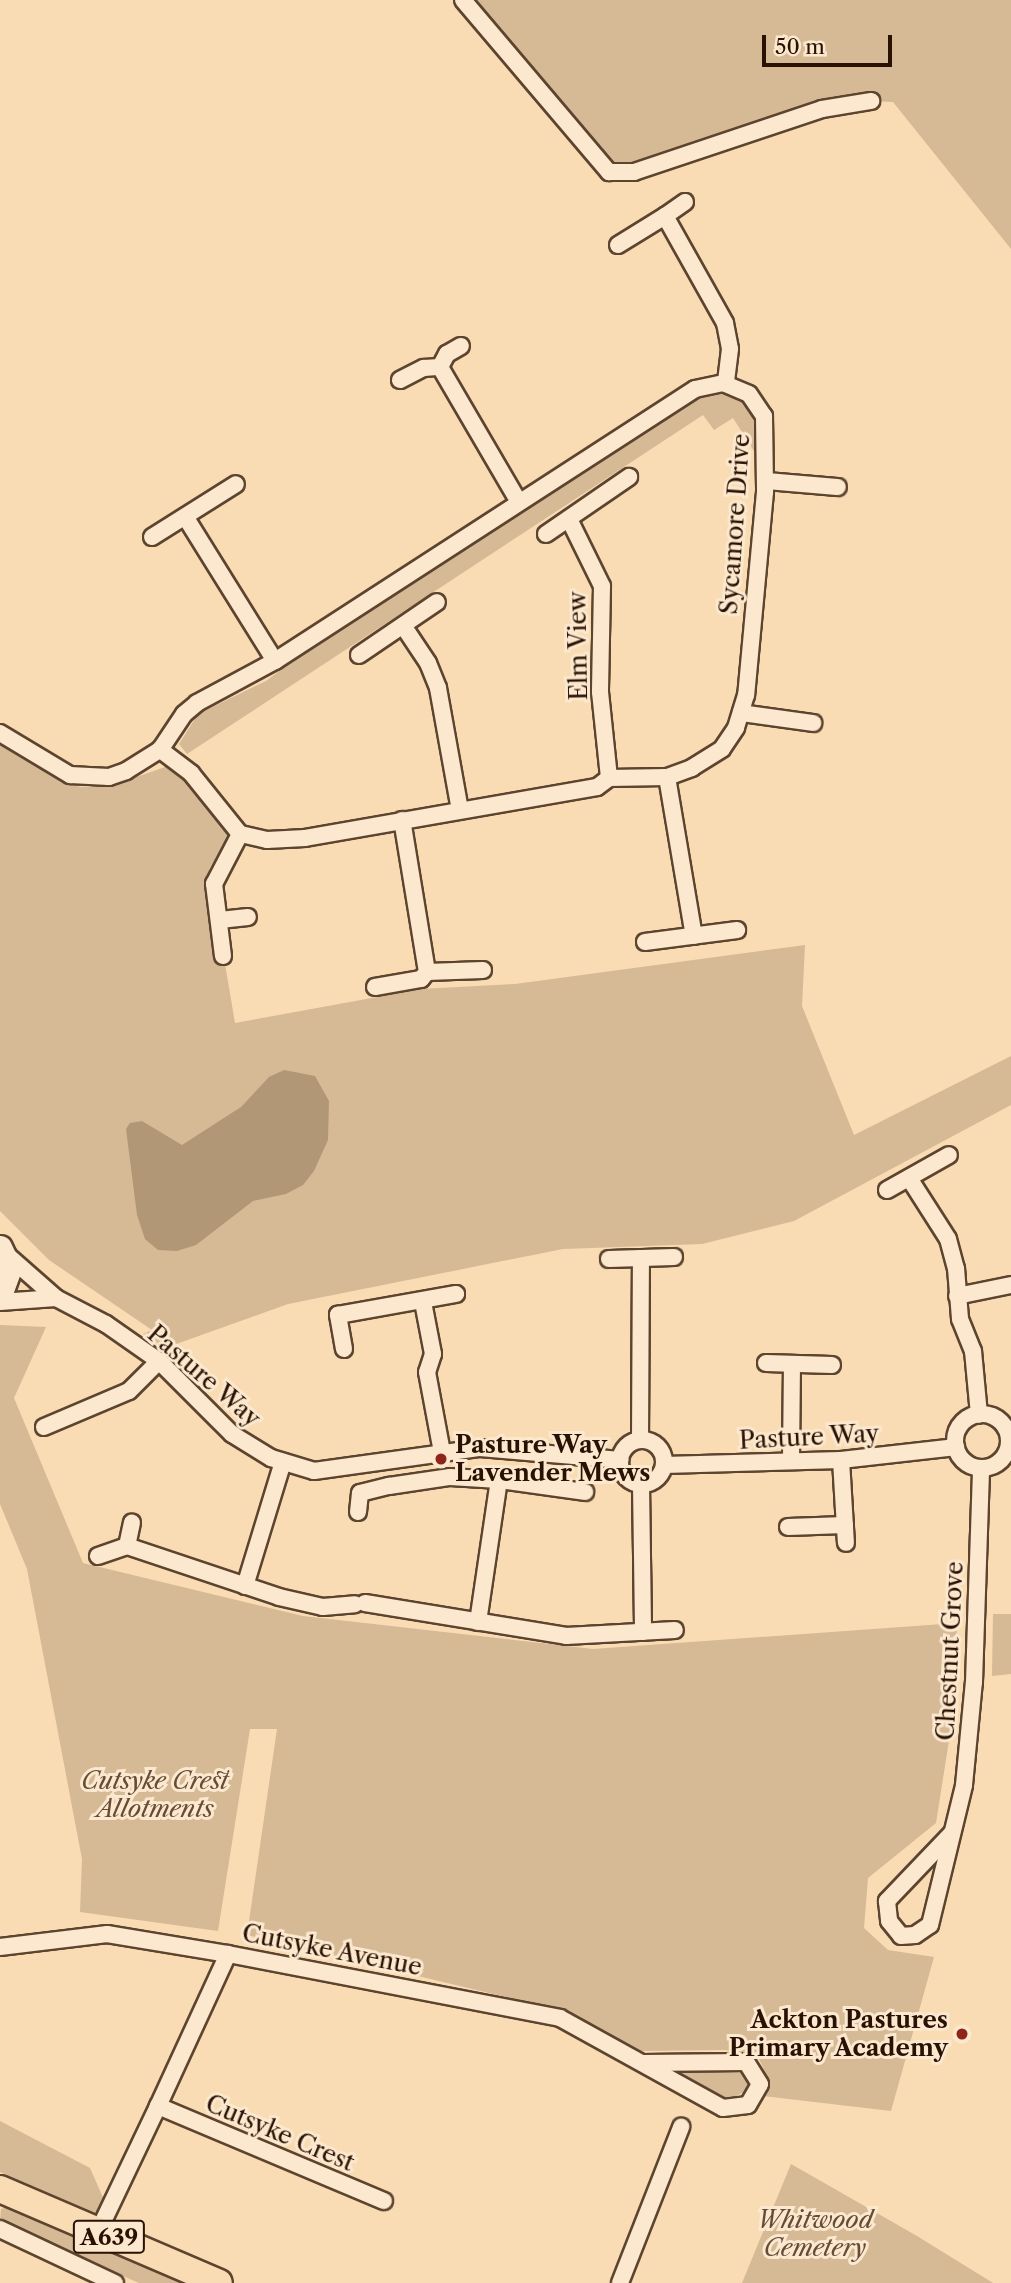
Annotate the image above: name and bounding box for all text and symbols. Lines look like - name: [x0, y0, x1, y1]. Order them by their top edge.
- scale bar: [766, 21, 895, 65]
- text: 50 m: [775, 34, 825, 59]
- street label: Sycamore Drive: [714, 433, 756, 615]
- street label: Elm View: [563, 591, 593, 701]
- street label: Pasture Way: [141, 1319, 267, 1433]
- street label: Pasture Way: [738, 1419, 880, 1455]
- place label: Pasture Way Lavender Mews: [455, 1431, 651, 1487]
- marker: Pasture Way Lavender Mews: [433, 1451, 449, 1467]
- street label: Chestnut Grove: [931, 1561, 969, 1741]
- park label: Cutsyke Crest Allotments: [81, 1767, 229, 1823]
- street label: Cutsyke Avenue: [239, 1918, 425, 1982]
- place label: Ackton Pastures Primary Academy: [727, 2006, 948, 2062]
- marker: Ackton Pastures Primary Academy: [954, 2026, 970, 2042]
- street label: Cutsyke Crest: [201, 2089, 359, 2177]
- park label: Whitwood Cemetery: [757, 2206, 873, 2262]
- road number: A639: [72, 2218, 146, 2256]

